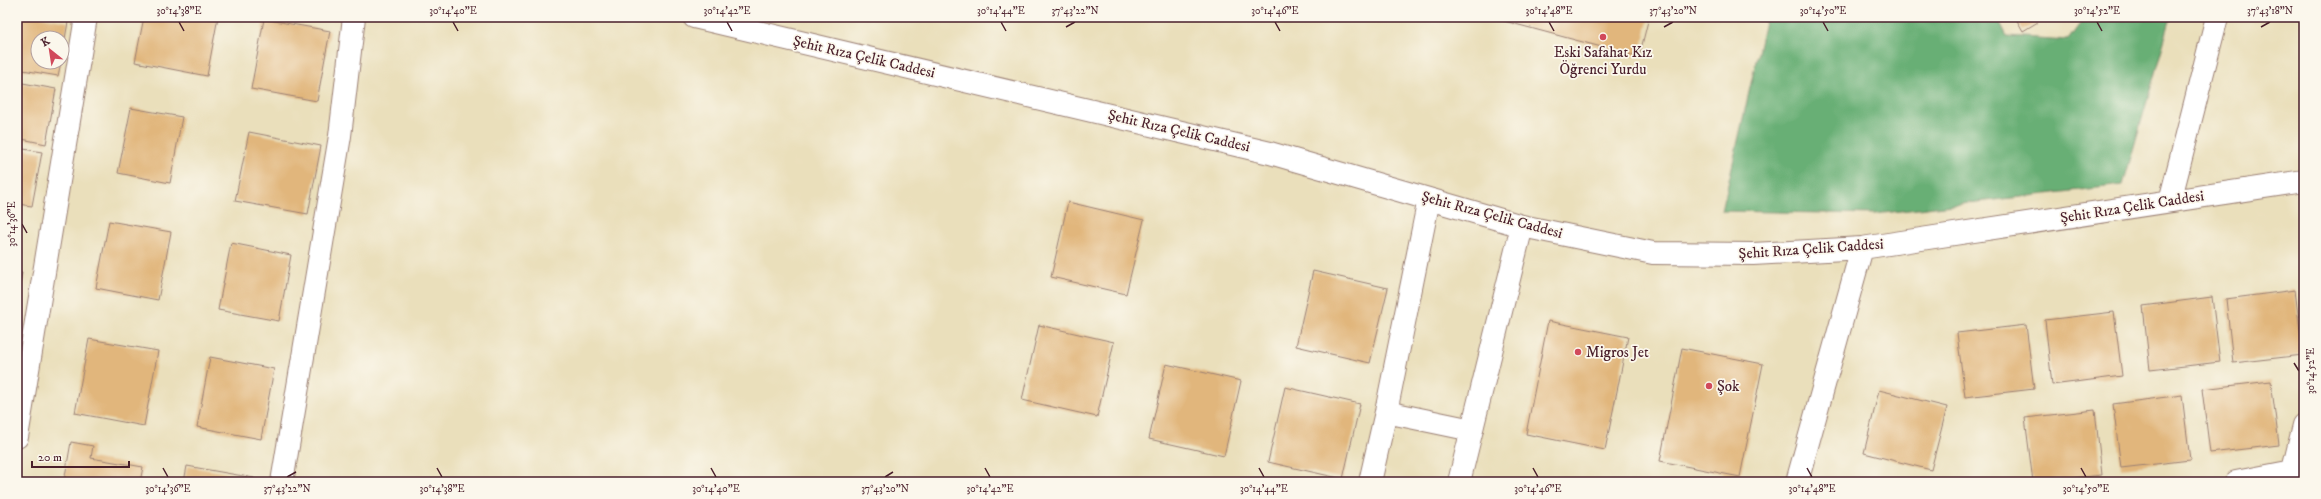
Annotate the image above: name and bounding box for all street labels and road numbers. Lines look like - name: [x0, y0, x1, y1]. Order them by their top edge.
- street label: Şehit Rıza Çelik Caddesi: [791, 31, 937, 83]
- street label: Şehit Rıza Çelik Caddesi: [1106, 105, 1252, 157]
- street label: Şehit Rıza Çelik Caddesi: [2059, 186, 2205, 228]
- street label: Şehit Rıza Çelik Caddesi: [1419, 187, 1565, 243]
- street label: Şehit Rıza Çelik Caddesi: [1738, 234, 1884, 264]

